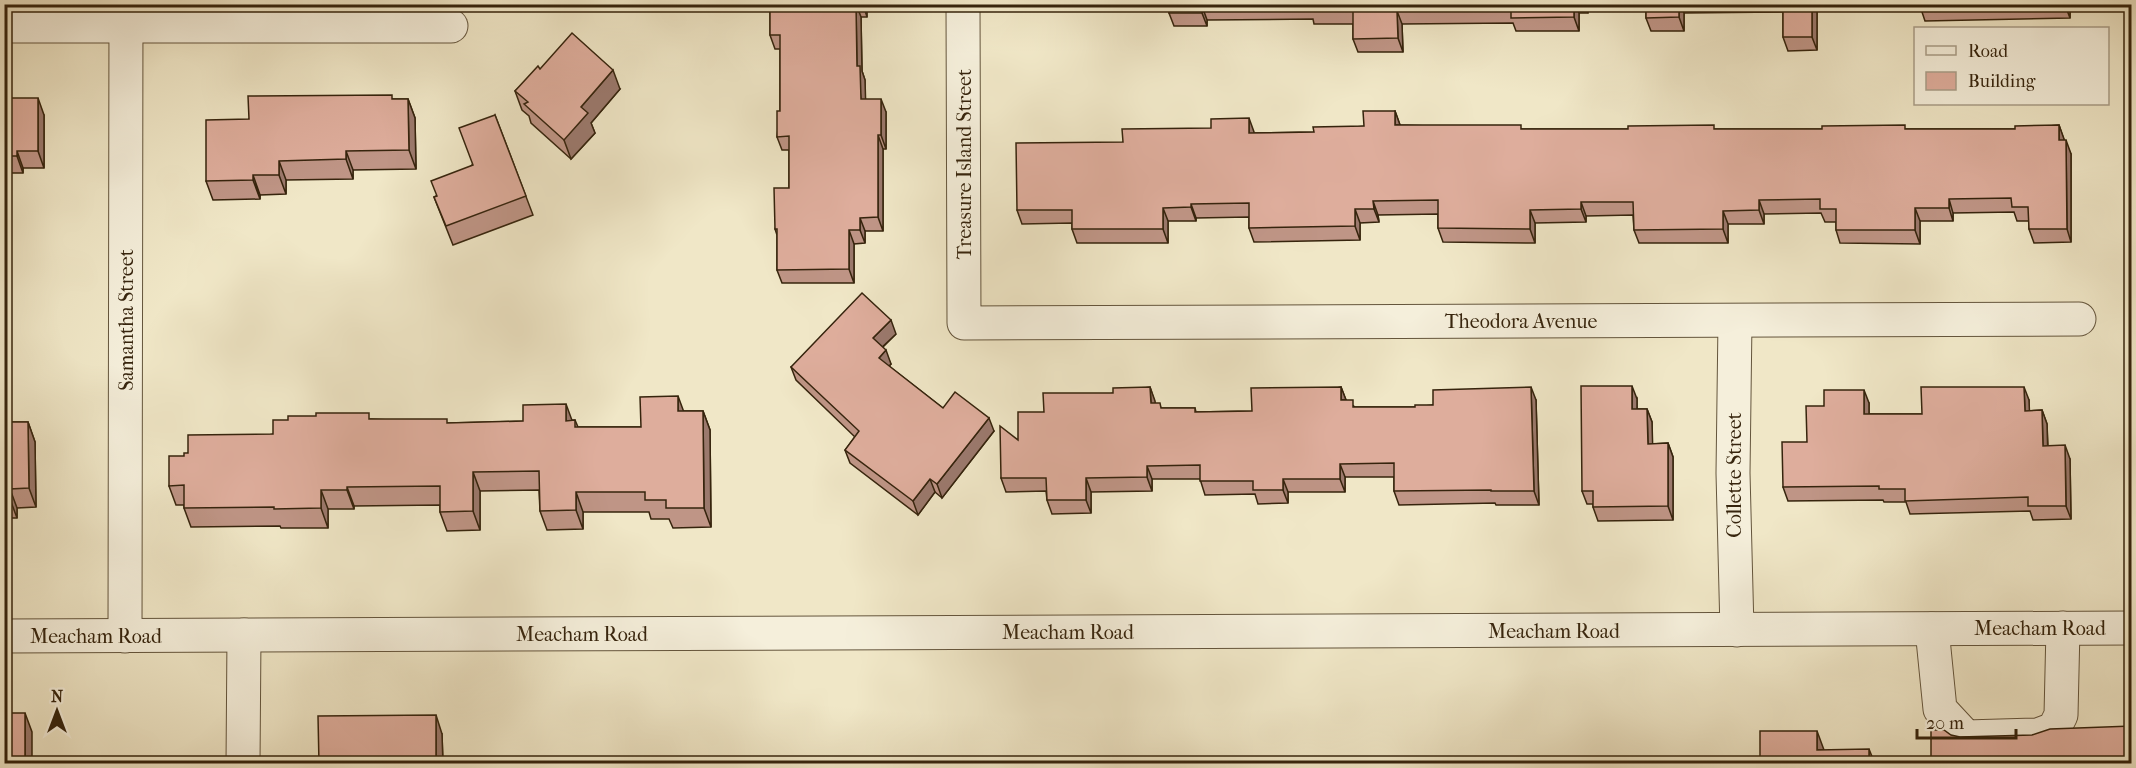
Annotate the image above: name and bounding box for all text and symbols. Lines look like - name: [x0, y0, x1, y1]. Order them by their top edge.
- legend: [1914, 27, 2109, 105]
- text: Road: [1968, 41, 2008, 62]
- street label: Treasure Island Street: [953, 69, 976, 259]
- text: Building: [1968, 71, 2036, 92]
- street label: Samantha Street: [115, 249, 138, 391]
- street label: Theodora Avenue: [1445, 310, 1597, 333]
- street label: Collette Street: [1723, 412, 1746, 538]
- street label: Meacham Road: [1974, 617, 2107, 640]
- street label: Meacham Road: [1488, 620, 1621, 643]
- street label: Meacham Road: [1002, 621, 1135, 644]
- street label: Meacham Road: [516, 623, 649, 646]
- street label: Meacham Road: [30, 625, 163, 648]
- north arrow: [27, 681, 87, 741]
- text: N: [51, 687, 64, 706]
- scale bar: [1917, 702, 2016, 740]
- text: 20 m: [1926, 713, 1964, 734]

